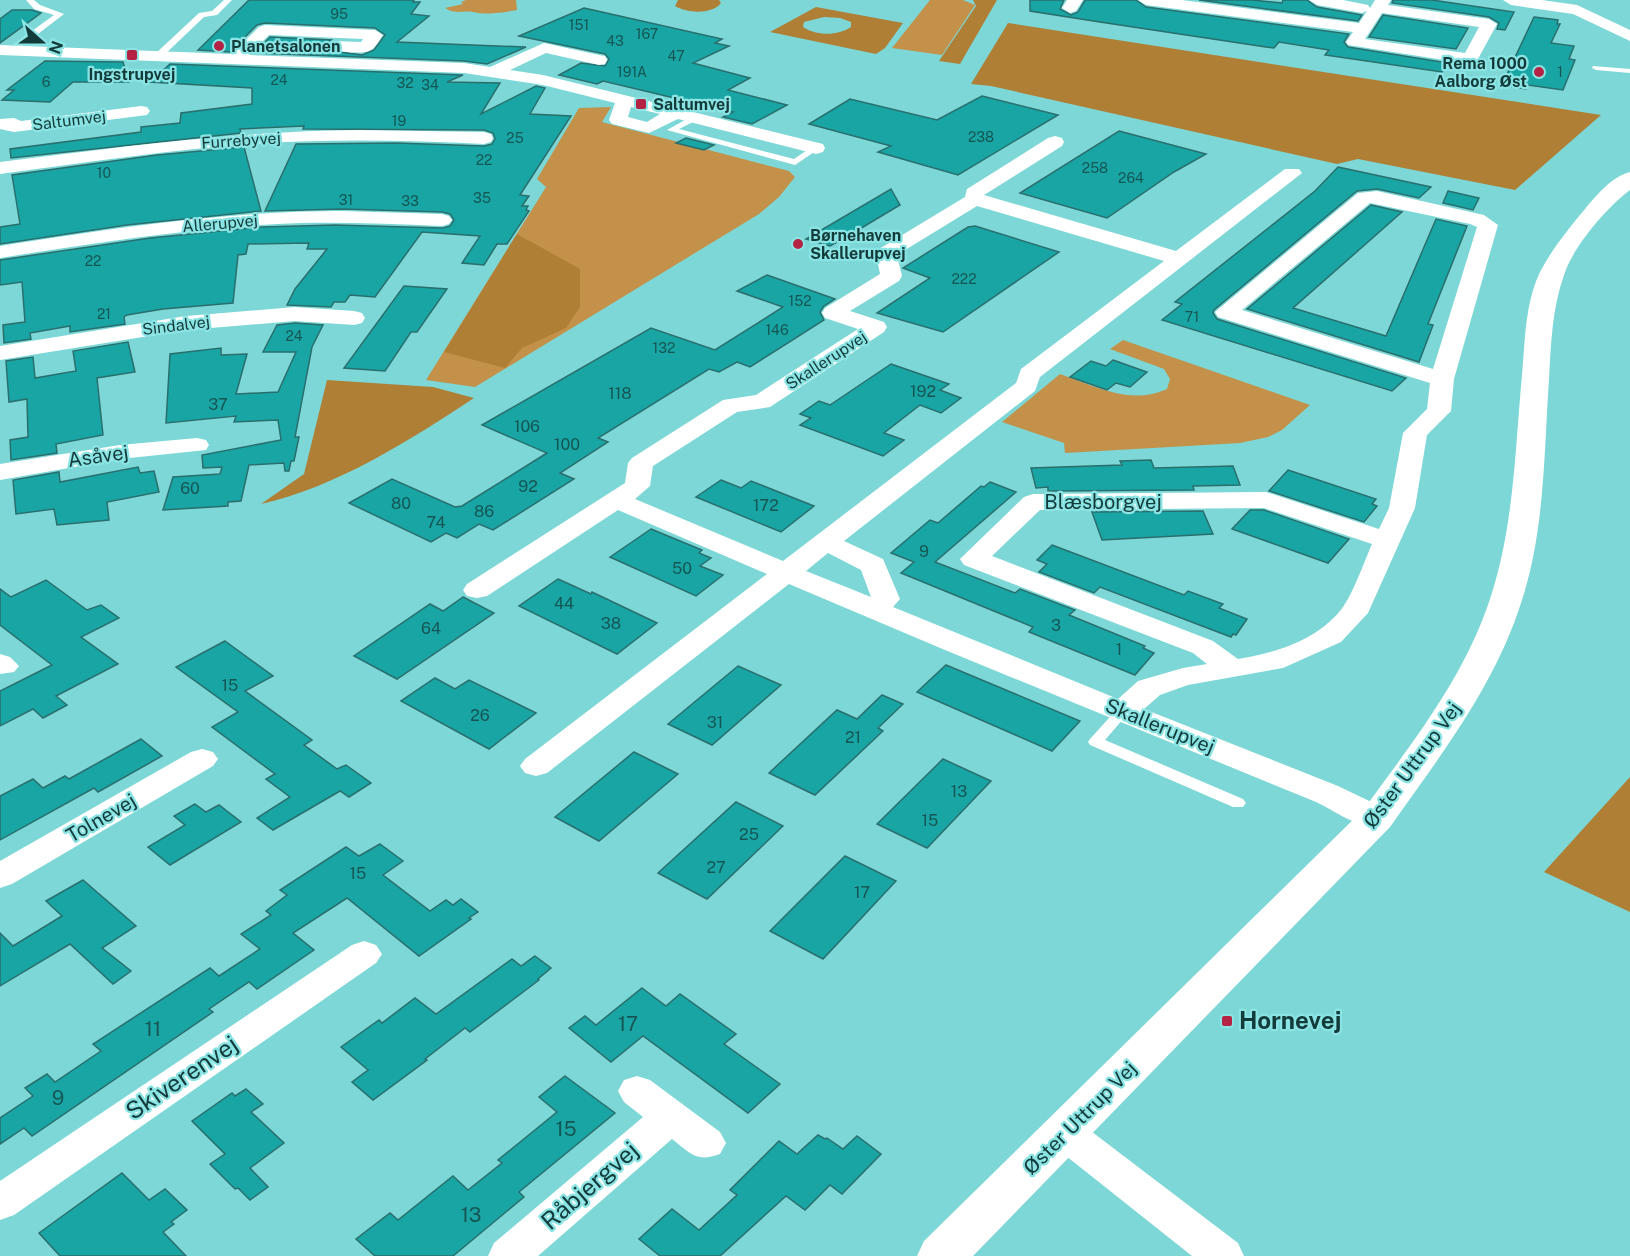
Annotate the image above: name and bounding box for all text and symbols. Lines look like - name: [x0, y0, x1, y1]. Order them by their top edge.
- house number: 95: [330, 6, 348, 22]
- north arrow: [12, 12, 72, 72]
- house number: 151: [569, 17, 589, 33]
- house number: 167: [636, 26, 658, 42]
- house number: 43: [606, 33, 624, 49]
- place label: Planetsalonen: [231, 37, 341, 56]
- text: N: [44, 38, 67, 56]
- marker: Planetsalonen: [212, 39, 226, 53]
- marker: Ingstrupvej: [125, 48, 139, 62]
- house number: 47: [667, 48, 685, 64]
- place label: Rema 1000 Aalborg Øst: [1435, 54, 1527, 91]
- house number: 191A: [617, 64, 647, 80]
- house number: 1: [1557, 64, 1563, 80]
- place label: Ingstrupvej: [89, 65, 175, 84]
- marker: Rema 1000 Aalborg Øst: [1532, 65, 1546, 79]
- house number: 24: [270, 72, 288, 88]
- house number: 6: [42, 74, 51, 90]
- house number: 32: [396, 75, 414, 91]
- house number: 34: [421, 77, 439, 93]
- place label: Saltumvej: [653, 95, 730, 114]
- marker: Saltumvej: [634, 97, 648, 111]
- street label: Saltumvej: [31, 107, 107, 134]
- house number: 19: [392, 113, 406, 129]
- street label: Furrebyvej: [201, 128, 281, 153]
- house number: 238: [968, 129, 994, 145]
- house number: 25: [506, 130, 524, 146]
- house number: 22: [476, 152, 492, 168]
- house number: 258: [1082, 160, 1108, 176]
- house number: 10: [97, 165, 111, 181]
- house number: 264: [1118, 170, 1144, 186]
- house number: 35: [473, 190, 491, 206]
- house number: 31: [339, 192, 353, 208]
- house number: 33: [401, 193, 419, 209]
- street label: Allerupvej: [182, 211, 259, 236]
- place label: Børnehaven Skallerupvej: [810, 226, 906, 263]
- marker: Børnehaven Skallerupvej: [791, 237, 805, 251]
- house number: 22: [85, 253, 101, 269]
- house number: 222: [951, 271, 977, 287]
- house number: 152: [788, 293, 812, 309]
- house number: 21: [97, 306, 111, 322]
- house number: 71: [1185, 309, 1199, 325]
- street label: Sindalvej: [141, 312, 211, 339]
- house number: 146: [765, 322, 789, 338]
- street label: Skallerupvej: [782, 327, 870, 394]
- house number: 24: [285, 328, 303, 344]
- house number: 132: [653, 340, 675, 356]
- house number: 192: [910, 382, 936, 401]
- house number: 118: [608, 384, 632, 403]
- house number: 37: [208, 395, 228, 414]
- house number: 106: [514, 417, 540, 436]
- house number: 100: [554, 435, 580, 454]
- street label: Asåvej: [66, 440, 130, 472]
- house number: 92: [518, 477, 538, 496]
- house number: 60: [180, 479, 200, 498]
- street label: Blæsborgvej: [1044, 490, 1162, 514]
- house number: 80: [391, 494, 411, 513]
- house number: 172: [753, 496, 779, 515]
- house number: 86: [474, 502, 494, 521]
- house number: 74: [426, 513, 446, 532]
- house number: 9: [919, 542, 929, 561]
- house number: 50: [672, 559, 692, 578]
- house number: 44: [554, 594, 574, 613]
- house number: 38: [601, 614, 621, 633]
- house number: 3: [1051, 616, 1061, 635]
- house number: 64: [421, 619, 441, 638]
- house number: 1: [1116, 640, 1122, 659]
- house number: 15: [222, 676, 238, 695]
- street label: Skallerupvej: [1102, 693, 1218, 759]
- street label: Øster Uttrup Vej: [1358, 697, 1466, 833]
- house number: 26: [470, 706, 490, 725]
- house number: 31: [707, 713, 723, 732]
- house number: 21: [845, 728, 861, 747]
- house number: 13: [951, 782, 967, 801]
- street label: Tolnevej: [62, 788, 140, 848]
- house number: 15: [922, 811, 938, 830]
- house number: 25: [739, 825, 759, 844]
- house number: 27: [706, 858, 726, 877]
- house number: 15: [350, 864, 366, 883]
- house number: 17: [854, 883, 870, 902]
- place label: Hornevej: [1239, 1006, 1341, 1034]
- house number: 17: [618, 1012, 638, 1036]
- marker: Hornevej: [1220, 1014, 1234, 1028]
- house number: 11: [145, 1017, 161, 1041]
- street label: Skiverenvej: [120, 1030, 243, 1125]
- street label: Øster Uttrup Vej: [1018, 1056, 1142, 1180]
- house number: 9: [52, 1086, 64, 1110]
- house number: 15: [556, 1117, 576, 1141]
- street label: Råbjergvej: [535, 1136, 644, 1235]
- house number: 13: [461, 1203, 481, 1227]

